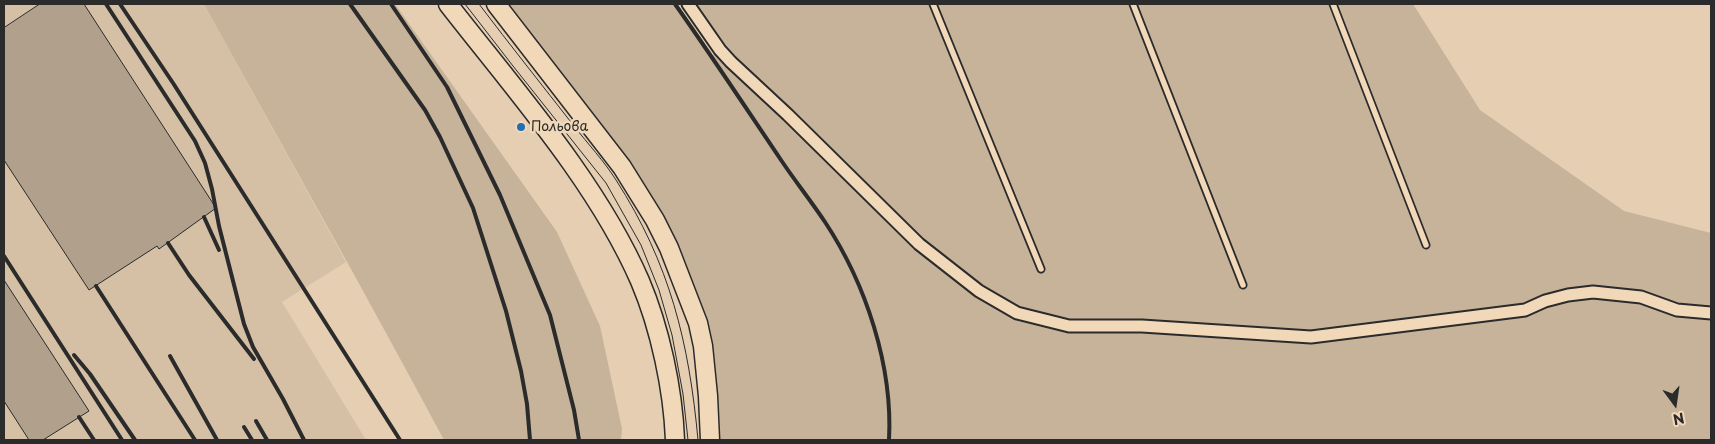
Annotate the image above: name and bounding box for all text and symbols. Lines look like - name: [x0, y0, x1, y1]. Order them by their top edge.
- place label: Польова: [531, 119, 588, 135]
- marker: Польова: [515, 121, 527, 133]
- north arrow: [1650, 379, 1700, 429]
- text: N: [1671, 408, 1687, 431]

